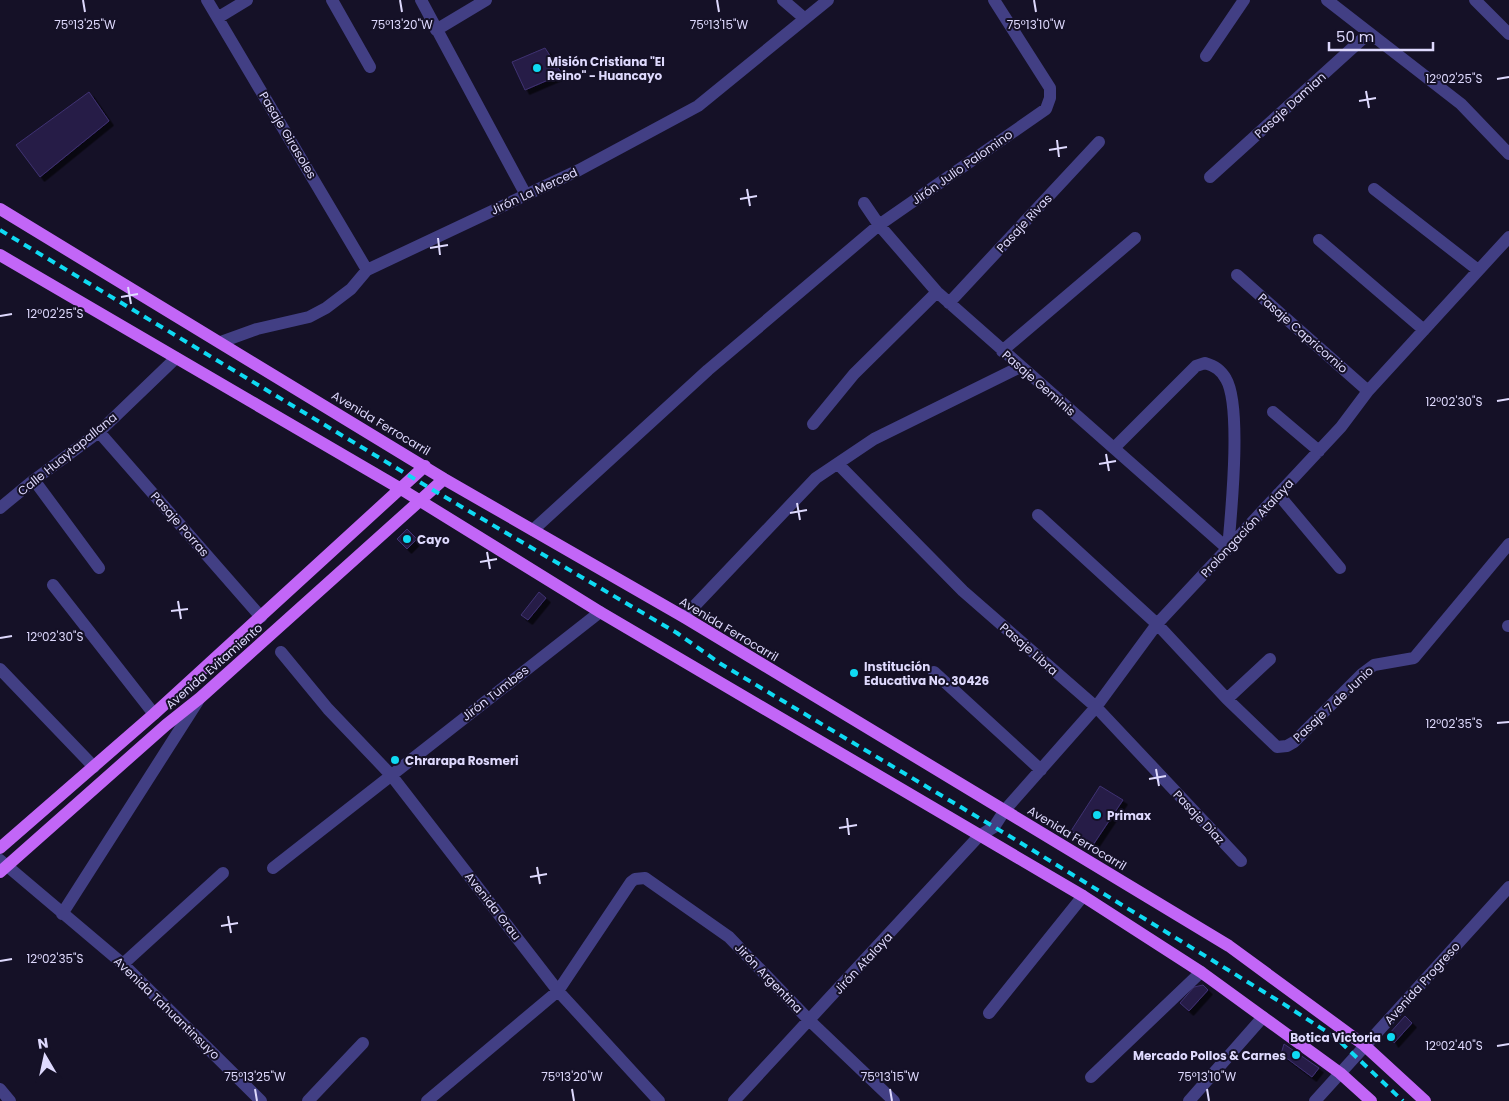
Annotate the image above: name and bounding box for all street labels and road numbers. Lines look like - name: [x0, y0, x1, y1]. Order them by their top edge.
- street label: Pasaje Damian: [1251, 68, 1329, 142]
- street label: Pasaje Girasoles: [255, 88, 321, 182]
- street label: Jirón Julio Palomino: [908, 126, 1016, 208]
- street label: Jirón La Merced: [488, 163, 580, 219]
- street label: Pasaje Rivas: [992, 190, 1056, 256]
- street label: Pasaje Capricornio: [1255, 289, 1352, 377]
- street label: Pasaje Geminis: [999, 346, 1079, 420]
- street label: Avenida Ferrocarril: [328, 387, 434, 459]
- street label: Calle Huaytapallana: [14, 409, 120, 499]
- street label: Prolongación Atalaya: [1197, 475, 1297, 581]
- street label: Pasaje Porras: [147, 488, 213, 560]
- street label: Avenida Ferrocarril: [676, 593, 782, 665]
- street label: Avenida Evitamiento: [162, 619, 266, 713]
- street label: Pasaje Libra: [996, 619, 1062, 679]
- street label: Jirón Tumbes: [458, 661, 532, 725]
- street label: Pasaje 7 de Junio: [1289, 662, 1377, 746]
- street label: Pasaje Diaz: [1170, 786, 1228, 848]
- street label: Avenida Ferrocarril: [1024, 802, 1130, 874]
- street label: Avenida Grau: [461, 868, 525, 944]
- street label: Jirón Atalaya: [830, 928, 896, 998]
- street label: Avenida Progreso: [1380, 938, 1464, 1028]
- street label: Jirón Argentina: [731, 939, 807, 1017]
- street label: Avenida Tahuantinsuyo: [110, 953, 224, 1063]

